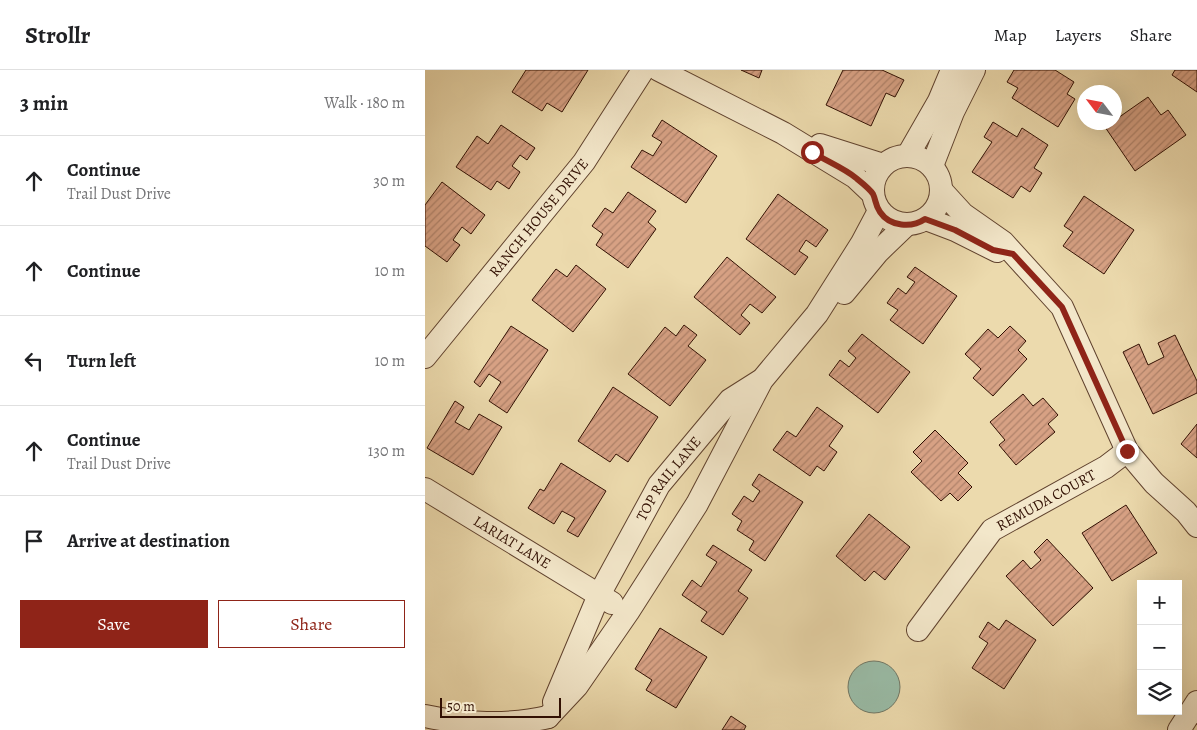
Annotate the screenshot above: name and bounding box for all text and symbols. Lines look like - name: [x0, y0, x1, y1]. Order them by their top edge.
- text: Strollr: [25, 19, 90, 51]
- text: Map: [994, 23, 1027, 47]
- text: Layers: [1055, 23, 1102, 47]
- text: Share: [1130, 23, 1172, 47]
- north arrow: [1077, 85, 1122, 130]
- text: 3 min: [20, 89, 68, 117]
- text: Walk · 180 m: [324, 92, 405, 114]
- route start: [801, 141, 824, 164]
- street label: RANCH HOUSE DRIVE: [484, 154, 593, 281]
- text: Continue: [67, 157, 141, 183]
- icon: ahead: [20, 167, 48, 195]
- text: 30 m: [373, 170, 405, 192]
- text: Trail Dust Drive: [67, 183, 171, 205]
- icon: ahead: [20, 257, 48, 285]
- text: Continue: [67, 258, 141, 284]
- text: 10 m: [375, 260, 405, 282]
- icon: left: [20, 347, 48, 375]
- text: Turn left: [67, 348, 136, 374]
- text: 10 m: [375, 350, 405, 372]
- text: Continue: [67, 427, 141, 453]
- street label: TOP RAIL LANE: [631, 432, 706, 524]
- icon: ahead: [20, 437, 48, 465]
- text: 130 m: [368, 440, 405, 462]
- route end: [1116, 440, 1139, 463]
- text: Trail Dust Drive: [67, 453, 171, 475]
- street label: REMUDA COURT: [993, 464, 1100, 536]
- street label: LARIAT LANE: [470, 511, 555, 573]
- icon: arrive: [20, 527, 48, 555]
- text: Arrive at destination: [67, 528, 230, 554]
- map controls: [1137, 580, 1182, 715]
- button: +: [1137, 580, 1182, 625]
- button: Save: [20, 600, 208, 648]
- button: Share: [218, 600, 405, 648]
- button: −: [1137, 625, 1182, 670]
- button: layers: [1137, 670, 1182, 715]
- scale bar: [440, 695, 561, 718]
- text: 50 m: [447, 697, 475, 716]

